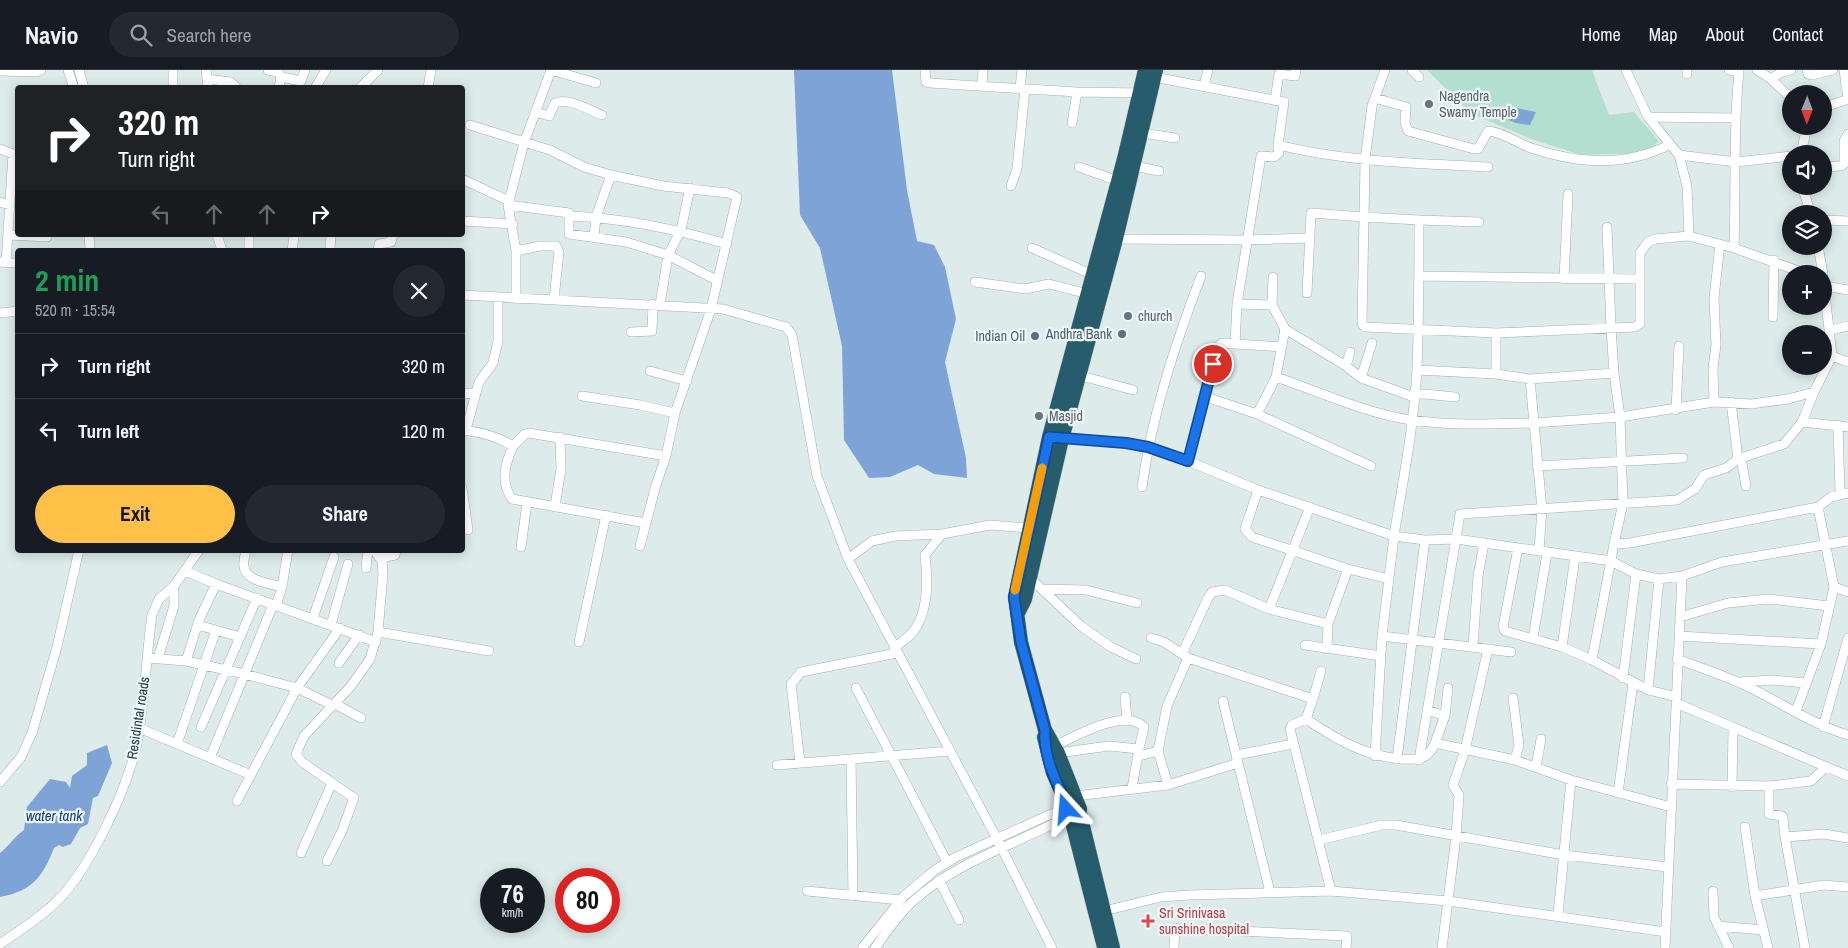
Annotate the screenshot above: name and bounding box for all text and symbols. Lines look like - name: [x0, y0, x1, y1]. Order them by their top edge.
- search box: [109, 12, 459, 57]
- text: Navio: [25, 19, 79, 51]
- icon: search: [127, 21, 155, 49]
- text: Search here: [167, 22, 251, 48]
- text: Home: [1581, 22, 1621, 47]
- text: Map: [1649, 22, 1678, 47]
- text: About: [1706, 22, 1744, 47]
- text: Contact: [1772, 22, 1823, 47]
- north arrow: [1782, 85, 1832, 135]
- map controls: [1782, 85, 1832, 375]
- place label: Nagendra Swamy Temple: [1439, 87, 1517, 121]
- marker: Nagendra Swamy Temple: [1423, 98, 1435, 110]
- text: 320 m: [118, 99, 199, 146]
- icon: right: [35, 105, 100, 170]
- text: Turn right: [118, 144, 195, 174]
- button: sound: [1782, 145, 1832, 195]
- icon: left: [147, 200, 175, 228]
- icon: ahead: [200, 200, 228, 228]
- icon: ahead: [253, 200, 281, 228]
- icon: right: [306, 200, 334, 228]
- button: layers: [1782, 205, 1832, 255]
- text: 2 min: [35, 260, 99, 300]
- button: close: [393, 265, 445, 317]
- button: +: [1782, 265, 1832, 315]
- text: 520 m · 15:54: [35, 299, 115, 321]
- place label: church: [1138, 307, 1172, 325]
- marker: church: [1122, 310, 1134, 322]
- place label: Andhra Bank: [1045, 325, 1112, 343]
- button: −: [1782, 325, 1832, 375]
- place label: Indian Oil: [975, 327, 1025, 345]
- marker: Andhra Bank: [1116, 328, 1128, 340]
- marker: Indian Oil: [1029, 330, 1041, 342]
- pin: [1192, 343, 1234, 385]
- icon: arrive: [1199, 350, 1227, 378]
- icon: right: [35, 352, 63, 380]
- text: Turn right: [78, 353, 150, 379]
- text: 320 m: [402, 353, 445, 379]
- place label: Masjid: [1049, 407, 1083, 425]
- marker: Masjid: [1033, 410, 1045, 422]
- icon: left: [35, 417, 63, 445]
- text: Turn left: [78, 418, 139, 444]
- text: 120 m: [402, 418, 445, 444]
- button: Exit: [35, 485, 235, 543]
- button: Share: [245, 485, 445, 543]
- street label: Residintal roads: [123, 675, 153, 761]
- position arrow: [1039, 782, 1091, 834]
- water label: water tank: [26, 805, 83, 826]
- speed limit sign: 80: [555, 868, 620, 933]
- text: 76: [501, 877, 524, 911]
- place label: Sri Srinivasa sunshine hospital: [1159, 904, 1249, 938]
- text: km/h: [502, 905, 523, 921]
- marker: Sri Srinivasa sunshine hospital: [1141, 914, 1155, 928]

